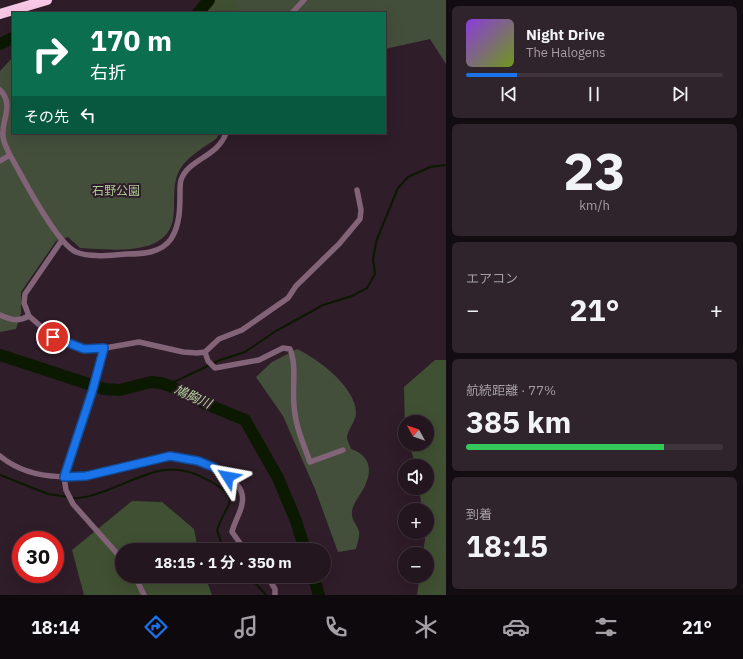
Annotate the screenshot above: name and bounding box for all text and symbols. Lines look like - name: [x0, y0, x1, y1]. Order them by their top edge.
- text: 170 m: [90, 22, 172, 59]
- text: Night Drive: [526, 25, 605, 44]
- icon: right: [24, 28, 76, 80]
- text: The Halogens: [526, 44, 606, 61]
- text: 右折: [90, 61, 126, 84]
- icon: previous: [498, 83, 520, 105]
- icon: pause: [583, 83, 605, 105]
- icon: next: [669, 83, 691, 105]
- icon: left: [77, 104, 99, 126]
- text: その先: [24, 107, 69, 126]
- text: 23: [563, 137, 626, 204]
- park label: 石野公園: [92, 183, 140, 198]
- text: km/h: [579, 197, 610, 214]
- text: エアコン: [466, 270, 518, 287]
- text: 21°: [569, 290, 620, 329]
- text: −: [466, 295, 479, 324]
- text: +: [710, 295, 723, 324]
- pin: [36, 320, 70, 354]
- icon: arrive: [42, 326, 64, 348]
- water label: 鳩胸川: [172, 381, 216, 413]
- text: 航続距離 · 77%: [466, 382, 556, 399]
- text: 385 km: [466, 402, 571, 441]
- north arrow: [398, 415, 434, 451]
- map controls: [398, 415, 434, 583]
- position arrow: [207, 456, 249, 498]
- button: sound: [398, 459, 434, 495]
- button: +: [398, 503, 434, 539]
- text: 到着: [466, 506, 492, 523]
- text: 18:15: [466, 526, 548, 565]
- speed limit sign: 30: [12, 531, 64, 583]
- button: −: [398, 547, 434, 583]
- text: 18:15 · 1 分 · 350 m: [154, 553, 292, 572]
- icon: directions: [142, 613, 170, 641]
- icon: music: [232, 613, 260, 641]
- icon: phone: [322, 613, 350, 641]
- icon: climate: [412, 613, 440, 641]
- icon: car: [502, 613, 530, 641]
- icon: filters: [592, 613, 620, 641]
- text: 18:14: [31, 616, 80, 639]
- text: 21°: [682, 616, 712, 639]

